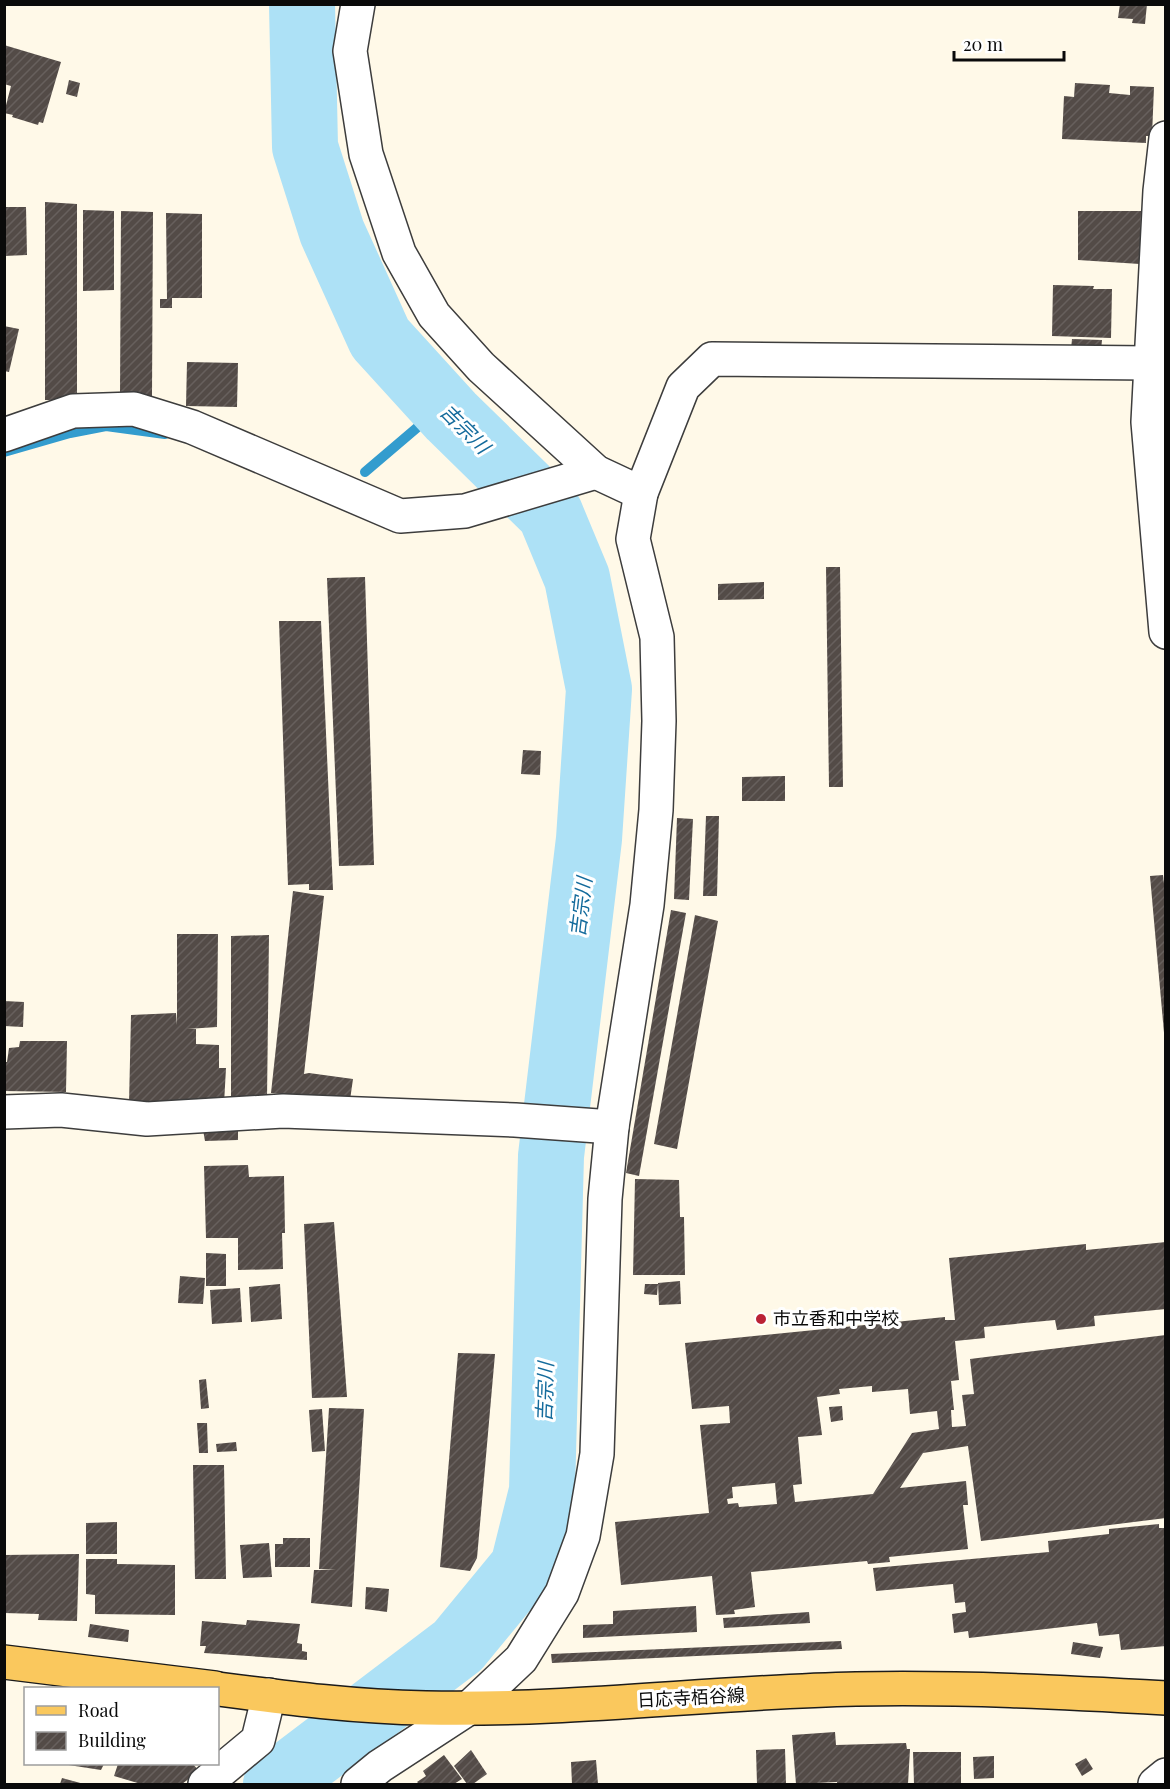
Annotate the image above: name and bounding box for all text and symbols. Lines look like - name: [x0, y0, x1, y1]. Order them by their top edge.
- scale bar: [954, 24, 1064, 62]
- text: 20 m: [963, 32, 1003, 56]
- water label: 吉宗川: [435, 397, 498, 460]
- water label: 吉宗川: [562, 873, 597, 938]
- place label: 市立香和中学校: [773, 1306, 899, 1330]
- marker: 市立香和中学校: [754, 1312, 768, 1326]
- water label: 吉宗川: [529, 1359, 558, 1422]
- street label: 日応寺栢谷線: [636, 1682, 746, 1712]
- legend: [24, 1687, 219, 1765]
- text: Road: [78, 1698, 119, 1722]
- text: Building: [78, 1728, 146, 1752]

